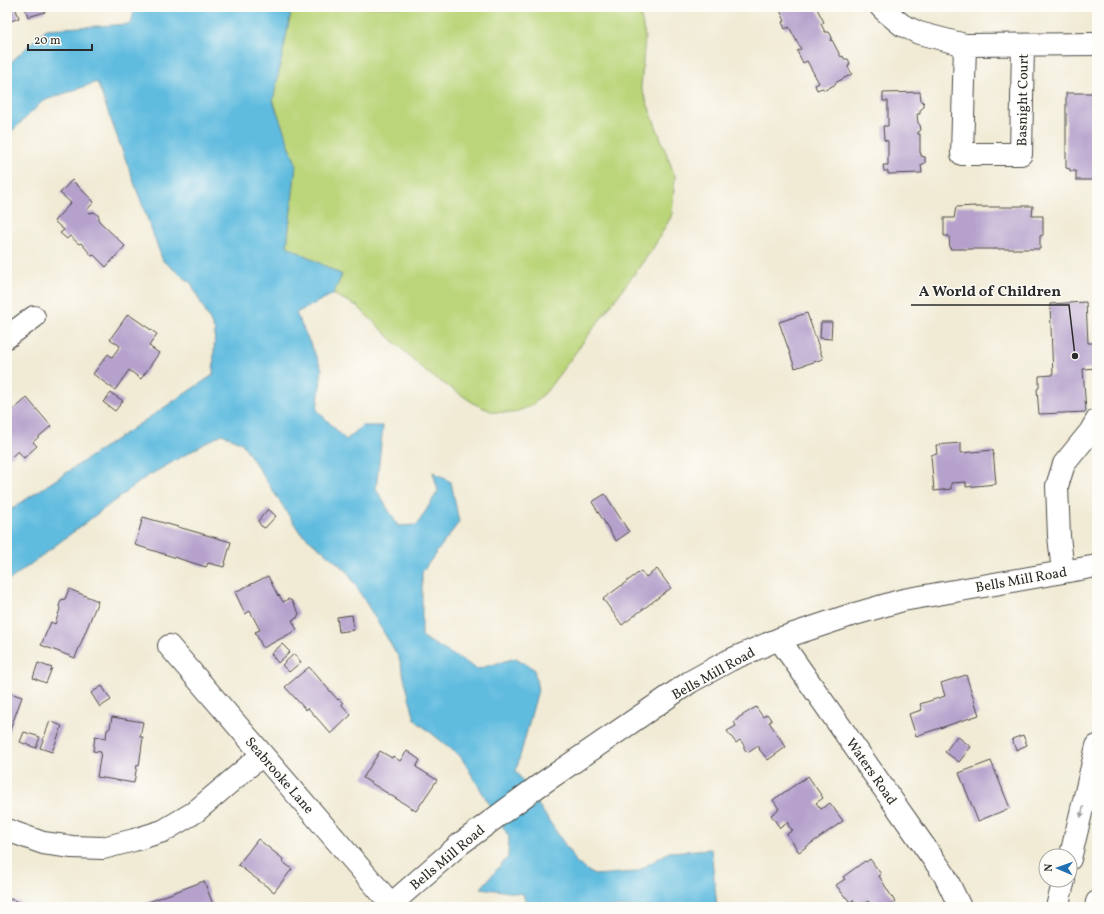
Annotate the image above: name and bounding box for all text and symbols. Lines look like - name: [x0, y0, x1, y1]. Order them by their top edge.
- scale bar: [28, 26, 92, 52]
- text: 20 m: [34, 33, 61, 49]
- street label: Basnight Court: [1013, 53, 1034, 147]
- callout: A World of Children: [911, 278, 1069, 305]
- text: A World of Children: [919, 282, 1061, 303]
- street label: Bells Mill Road: [974, 563, 1069, 598]
- street label: Bells Mill Road: [669, 644, 759, 705]
- street label: Seabrooke Lane: [240, 733, 318, 819]
- street label: Waters Road: [841, 735, 901, 809]
- one-way arrow: [1079, 806, 1085, 818]
- street label: Bells Mill Road: [406, 821, 490, 895]
- north arrow: [1038, 848, 1078, 888]
- text: N: [1042, 863, 1057, 872]

